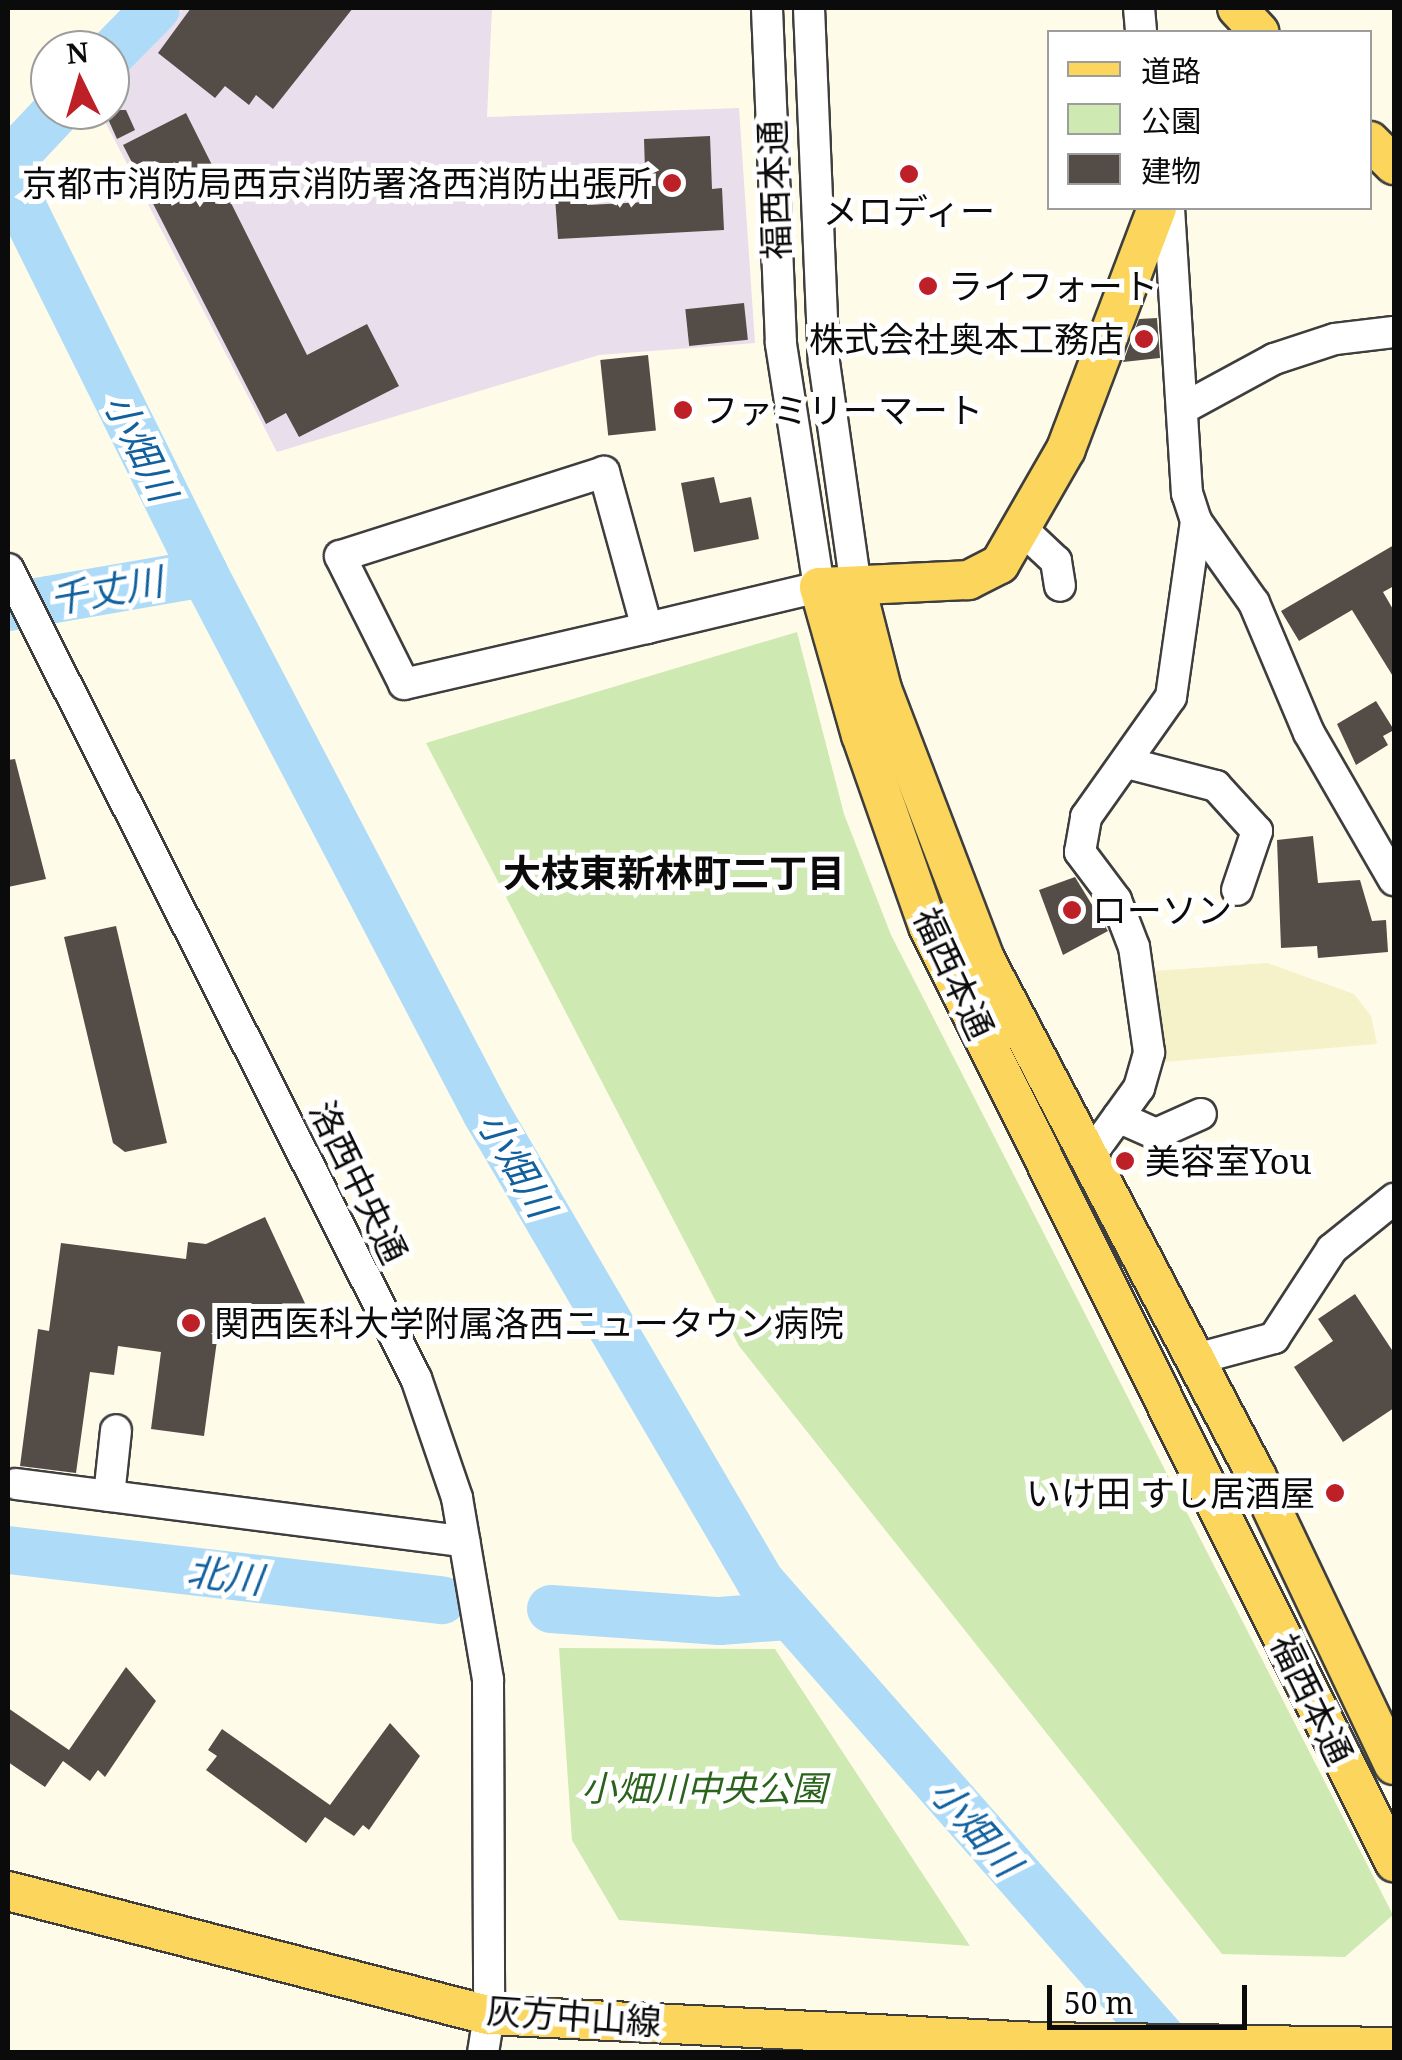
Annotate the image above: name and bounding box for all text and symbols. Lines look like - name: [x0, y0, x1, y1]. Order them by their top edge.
- north arrow: [30, 30, 130, 130]
- legend: [1047, 30, 1372, 210]
- text: N: [65, 32, 90, 72]
- text: 道路: [1141, 50, 1201, 91]
- text: 公園: [1141, 100, 1201, 141]
- street label: 福西本通: [751, 119, 797, 261]
- text: 建物: [1141, 150, 1201, 191]
- place label: 京都市消防局西京消防署洛西消防出張所: [22, 162, 652, 204]
- marker: メロディー: [898, 163, 920, 185]
- marker: 京都市消防局西京消防署洛西消防出張所: [661, 172, 683, 194]
- place label: メロディー: [822, 190, 996, 232]
- place label: ライフォート: [948, 265, 1158, 307]
- marker: ライフォート: [917, 275, 939, 297]
- place label: 株式会社奥本工務店: [809, 318, 1124, 360]
- marker: 株式会社奥本工務店: [1133, 328, 1155, 350]
- water label: 小畑川: [96, 386, 186, 508]
- place label: ファミリーマート: [703, 389, 983, 431]
- marker: ファミリーマート: [672, 399, 694, 421]
- water label: 千丈川: [46, 558, 166, 622]
- district label: 大枝東新林町二丁目: [503, 850, 845, 896]
- place label: ローソン: [1092, 889, 1232, 931]
- marker: ローソン: [1061, 899, 1083, 921]
- street label: 福西本通: [905, 901, 1003, 1045]
- street label: 洛西中央通: [302, 1094, 416, 1270]
- water label: 小畑川: [469, 1103, 565, 1225]
- place label: 美容室You: [1145, 1140, 1312, 1182]
- marker: 美容室You: [1114, 1150, 1136, 1172]
- place label: 関西医科大学附属洛西ニュータウン病院: [214, 1302, 844, 1344]
- marker: 関西医科大学附属洛西ニュータウン病院: [178, 1310, 204, 1336]
- place label: いけ田 すし居酒屋: [1026, 1472, 1315, 1514]
- marker: いけ田 すし居酒屋: [1324, 1482, 1346, 1504]
- water label: 北川: [185, 1548, 265, 1602]
- street label: 福西本通: [1262, 1627, 1362, 1771]
- park label: 小畑川中央公園: [582, 1767, 826, 1809]
- water label: 小畑川: [921, 1769, 1031, 1885]
- scale bar: [1052, 1965, 1252, 2027]
- text: 50 m: [1064, 1982, 1134, 2023]
- street label: 灰方中山線: [485, 1989, 663, 2043]

